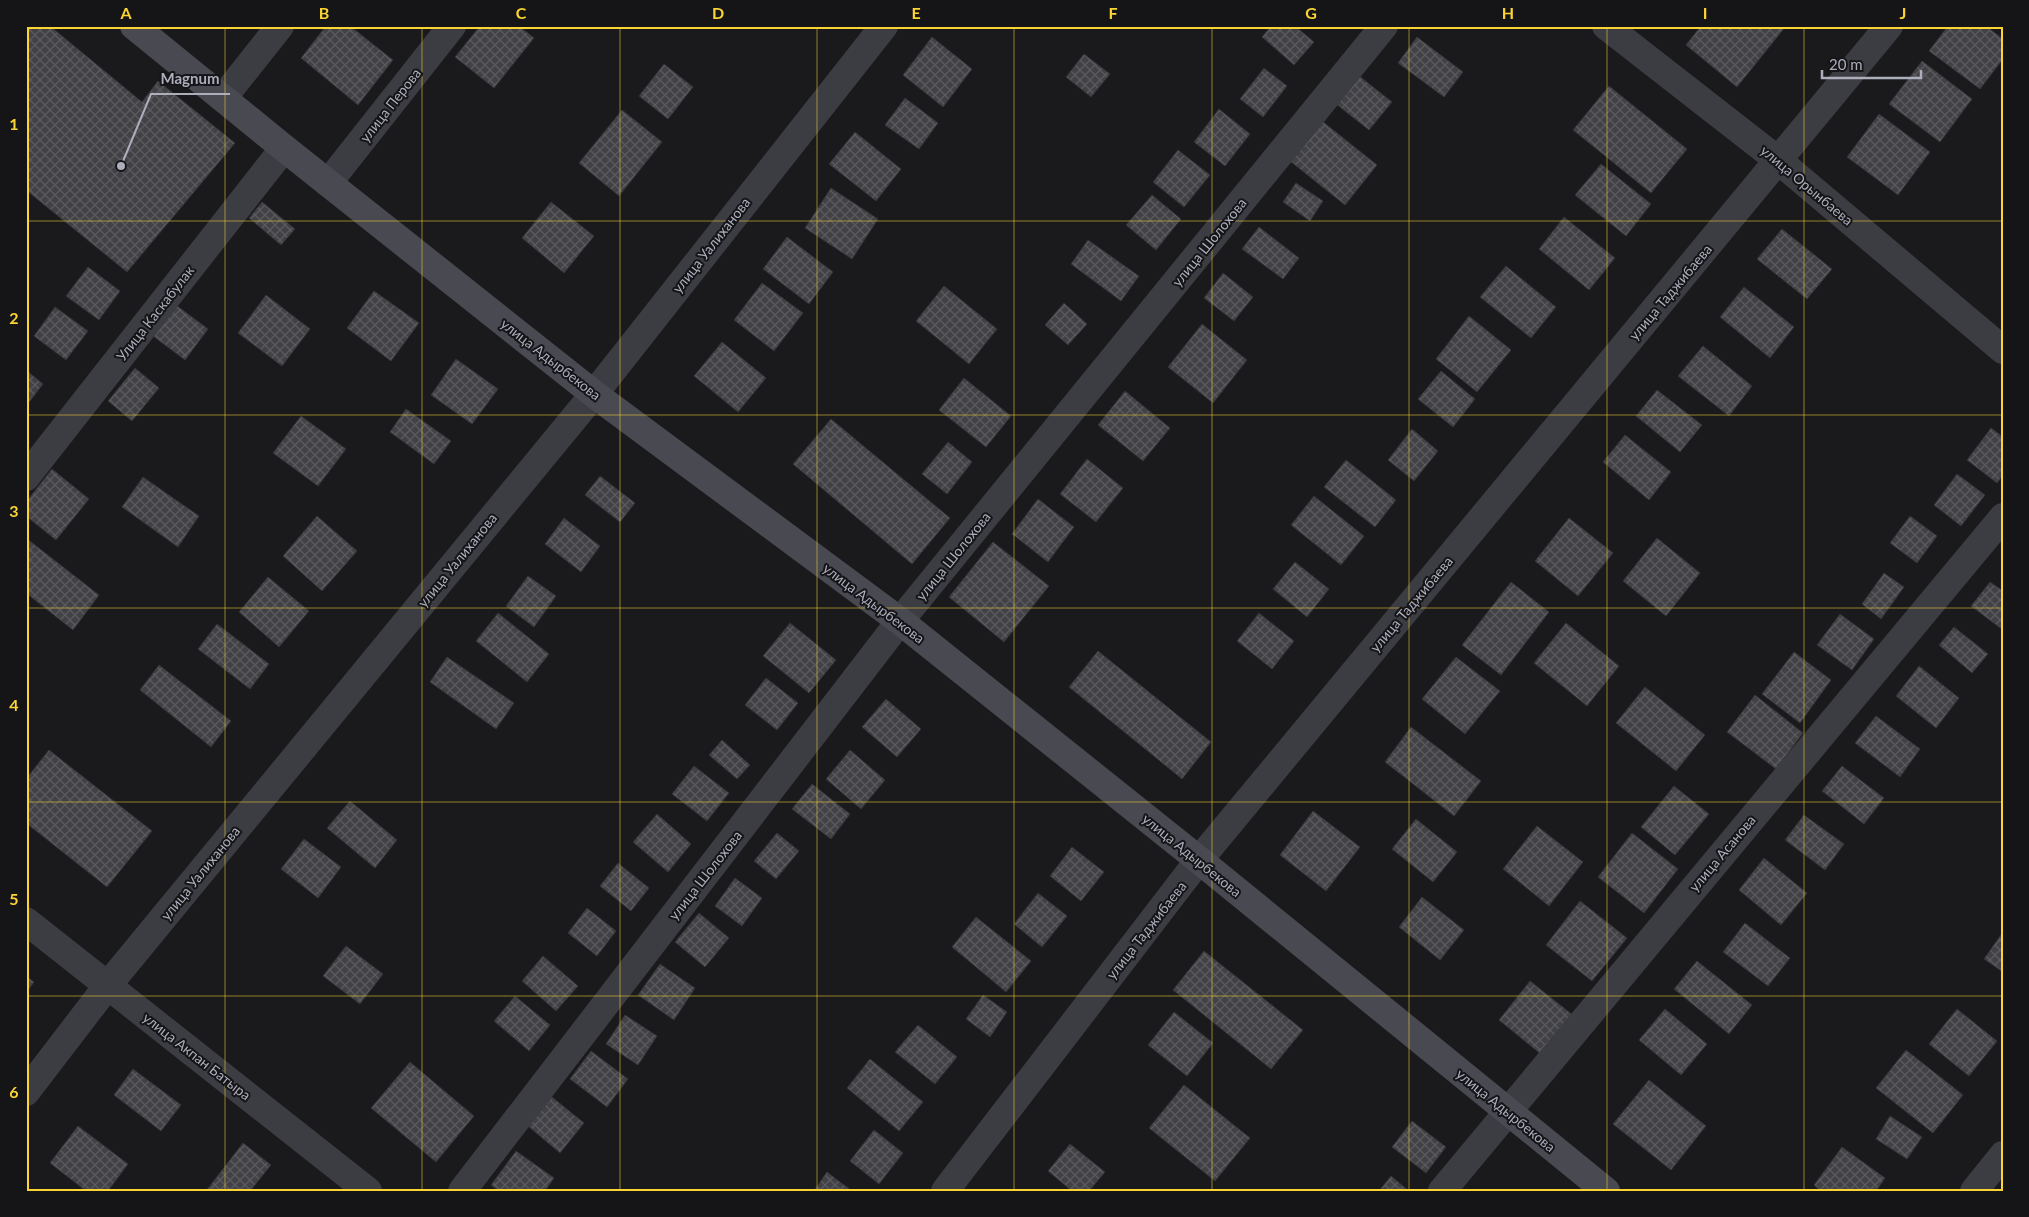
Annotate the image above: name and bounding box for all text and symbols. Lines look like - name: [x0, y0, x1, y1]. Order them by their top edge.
- text: A: [119, 3, 132, 22]
- text: B: [319, 3, 329, 22]
- text: C: [516, 3, 527, 22]
- text: D: [712, 3, 724, 22]
- text: E: [911, 3, 921, 22]
- text: F: [1108, 3, 1118, 22]
- text: G: [1305, 3, 1317, 22]
- text: H: [1502, 3, 1514, 22]
- text: I: [1703, 3, 1707, 22]
- text: J: [1900, 3, 1906, 22]
- scale bar: [1822, 48, 1920, 80]
- text: 20 m: [1829, 55, 1863, 73]
- callout: Magnum: [151, 64, 230, 94]
- street label: улица Перова: [356, 65, 424, 145]
- text: Magnum: [161, 69, 220, 87]
- text: 1: [9, 114, 19, 133]
- street label: улица Орынбаева: [1757, 141, 1857, 229]
- street label: улица Уалиханова: [669, 194, 753, 296]
- street label: улица Шолохова: [1168, 194, 1250, 290]
- street label: улица Таджибаева: [1625, 241, 1715, 343]
- street label: Улица Каскабулак: [113, 261, 198, 364]
- text: 2: [9, 308, 19, 327]
- street label: улица Адырбекова: [498, 315, 604, 403]
- text: 3: [9, 501, 19, 520]
- street label: улица Шолохова: [912, 508, 994, 604]
- street label: улица Уалиханова: [414, 509, 500, 611]
- street label: улица Таджибаева: [1366, 553, 1456, 655]
- street label: улица Адырбекова: [820, 559, 928, 647]
- text: 4: [9, 695, 19, 714]
- street label: улица Адырбекова: [1139, 810, 1245, 900]
- street label: улица Асанова: [1685, 811, 1759, 895]
- street label: улица Уалиханова: [157, 822, 243, 924]
- street label: улица Шолохова: [665, 827, 745, 923]
- street label: улица Таджибаева: [1102, 878, 1190, 982]
- text: 5: [9, 889, 19, 908]
- street label: улица Акпан Батыра: [140, 1009, 254, 1103]
- street label: улица Адырбекова: [1453, 1065, 1559, 1155]
- text: 6: [9, 1082, 19, 1101]

